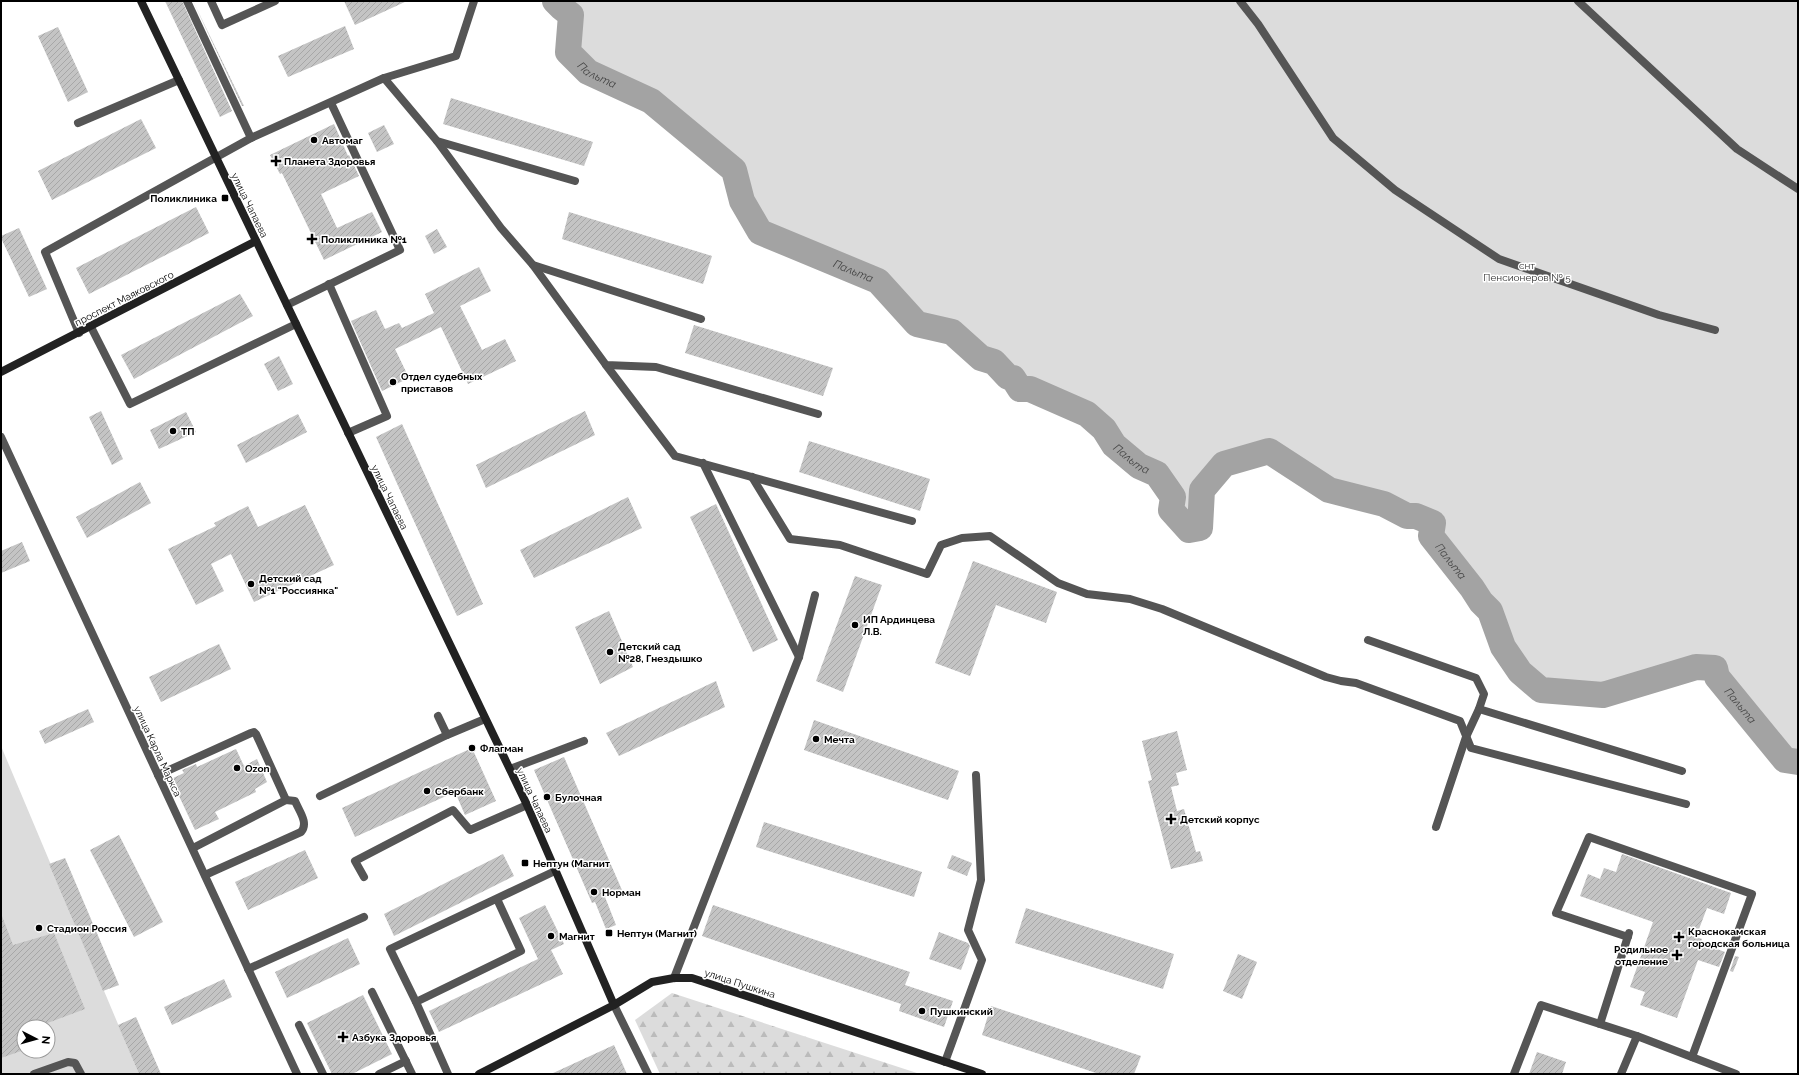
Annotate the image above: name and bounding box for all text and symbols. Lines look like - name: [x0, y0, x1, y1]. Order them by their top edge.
- water label: Пальта: [575, 59, 618, 91]
- marker: Автомаг: [309, 135, 319, 145]
- place label: Автомаг: [322, 135, 363, 146]
- marker: Планета Здоровья: [271, 156, 281, 166]
- place label: Планета Здоровья: [284, 156, 375, 167]
- street label: улица Чапаева: [229, 171, 270, 239]
- place label: Поликлиника: [150, 193, 217, 204]
- marker: Поликлиника: [220, 193, 230, 203]
- marker: Поликлиника №1: [306, 233, 318, 245]
- place label: Поликлиника №1: [321, 234, 407, 245]
- water label: Пальта: [831, 257, 876, 285]
- park label: снт Пенсионеров № 5: [1483, 260, 1571, 283]
- street label: проспект Маяковского: [73, 269, 175, 328]
- place label: Отдел судебных приставов: [401, 371, 483, 394]
- marker: Отдел судебных приставов: [388, 377, 398, 387]
- marker: ТП: [168, 426, 178, 436]
- place label: ТП: [181, 426, 194, 437]
- water label: Пальта: [1111, 441, 1152, 477]
- street label: улица Чапаева: [369, 463, 410, 531]
- water label: Пальта: [1432, 541, 1469, 582]
- place label: Детский сад №1 "Россиянка": [259, 573, 338, 596]
- marker: Детский сад №1 "Россиянка": [246, 579, 256, 589]
- place label: ИП Ардинцева Л.В.: [863, 614, 935, 637]
- marker: ИП Ардинцева Л.В.: [850, 620, 860, 630]
- place label: Детский сад №28, Гнездышко: [618, 641, 702, 664]
- marker: Детский сад №28, Гнездышко: [605, 647, 615, 657]
- water label: Пальта: [1722, 685, 1759, 726]
- street label: улица Карла Маркса: [132, 704, 183, 798]
- marker: Мечта: [811, 734, 821, 744]
- place label: Мечта: [824, 734, 855, 745]
- marker: Флагман: [467, 743, 477, 753]
- place label: Флагман: [480, 743, 523, 754]
- marker: Ozon: [232, 763, 242, 773]
- place label: Ozon: [245, 763, 269, 774]
- street label: улица Чапаева: [515, 766, 554, 834]
- marker: Сбербанк: [422, 786, 432, 796]
- place label: Сбербанк: [435, 786, 484, 797]
- marker: Булочная: [542, 792, 552, 802]
- place label: Булочная: [555, 792, 602, 803]
- marker: Детский корпус: [1165, 813, 1177, 825]
- place label: Детский корпус: [1180, 814, 1260, 825]
- marker: Нептун (Магнит: [520, 858, 530, 868]
- place label: Нептун (Магнит: [533, 858, 610, 869]
- marker: Норман: [589, 887, 599, 897]
- place label: Норман: [602, 887, 641, 898]
- marker: Стадион Россия: [34, 923, 44, 933]
- place label: Стадион Россия: [47, 923, 127, 934]
- place label: Краснокамская городская больница: [1688, 926, 1790, 949]
- marker: Нептун (Магнит): [604, 928, 614, 938]
- place label: Нептун (Магнит): [617, 928, 697, 939]
- marker: Магнит: [546, 931, 556, 941]
- place label: Магнит: [559, 931, 595, 942]
- marker: Краснокамская городская больница: [1673, 931, 1685, 943]
- place label: Родильное отделение: [1614, 944, 1668, 967]
- marker: Родильное отделение: [1671, 949, 1683, 961]
- street label: улица Пушкина: [703, 967, 777, 1000]
- marker: Пушкинский: [917, 1006, 927, 1016]
- place label: Пушкинский: [930, 1006, 993, 1017]
- north arrow: [16, 1019, 56, 1059]
- marker: Азбука Здоровья: [337, 1031, 349, 1043]
- place label: Азбука Здоровья: [352, 1032, 436, 1043]
- text: N: [39, 1035, 52, 1045]

